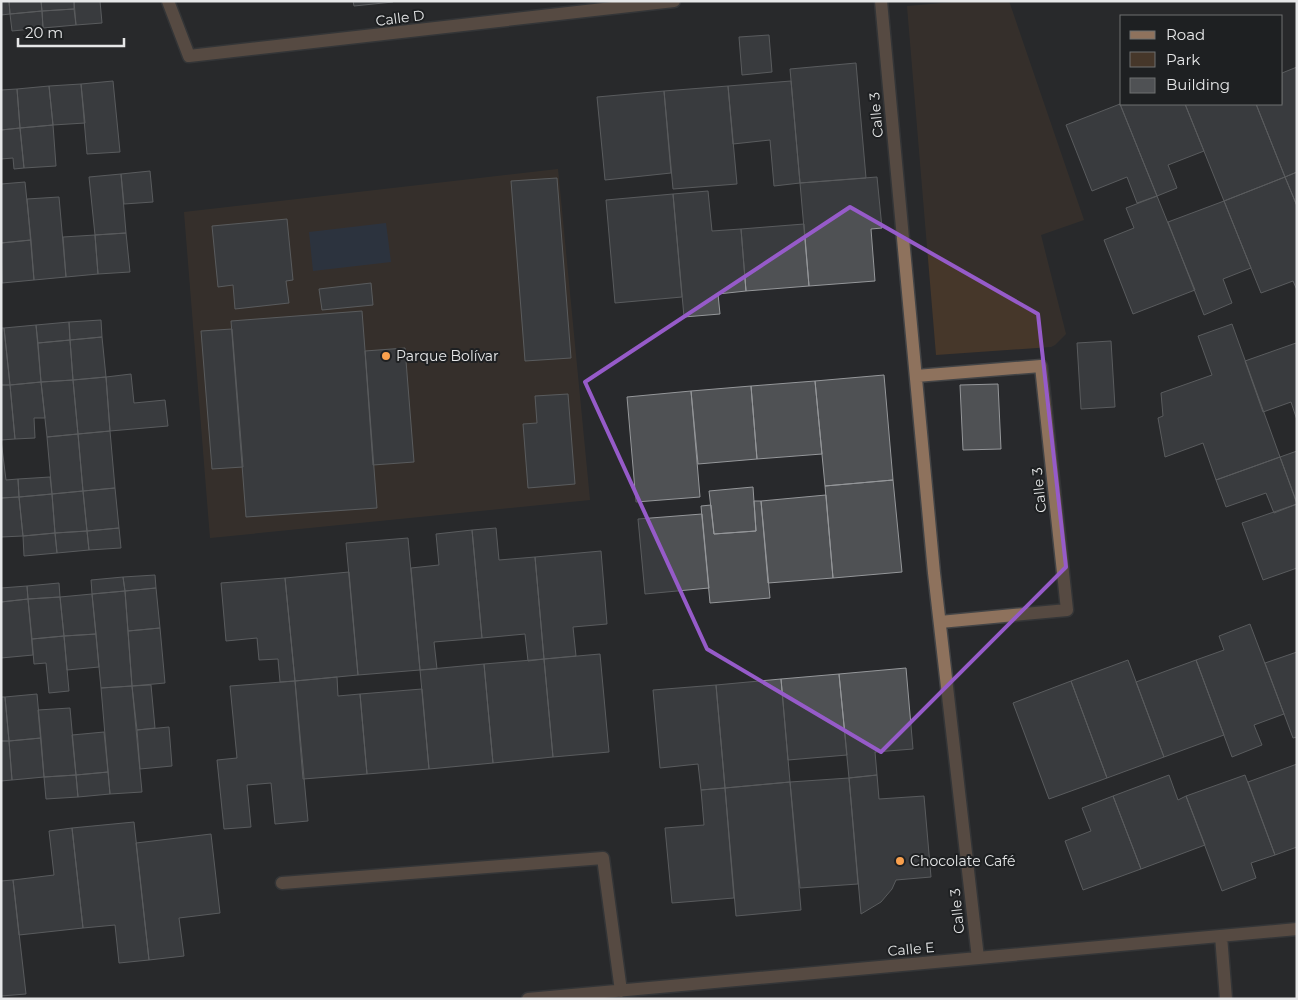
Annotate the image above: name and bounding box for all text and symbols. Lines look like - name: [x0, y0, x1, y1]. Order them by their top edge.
- street label: Calle D: [374, 6, 426, 30]
- scale bar: [18, 15, 124, 47]
- legend: [1120, 15, 1283, 105]
- text: 20 m: [25, 23, 63, 42]
- text: Road: [1166, 25, 1205, 44]
- text: Park: [1166, 50, 1200, 69]
- text: Building: [1166, 75, 1230, 94]
- street label: Calle 3: [865, 91, 887, 139]
- place label: Parque Bolívar: [396, 347, 499, 365]
- marker: Parque Bolívar: [380, 350, 392, 362]
- street label: Calle 3: [1028, 466, 1050, 514]
- place label: Chocolate Café: [910, 852, 1015, 870]
- marker: Chocolate Café: [894, 855, 906, 867]
- street label: Calle 3: [946, 887, 968, 935]
- street label: Calle E: [887, 938, 935, 960]

